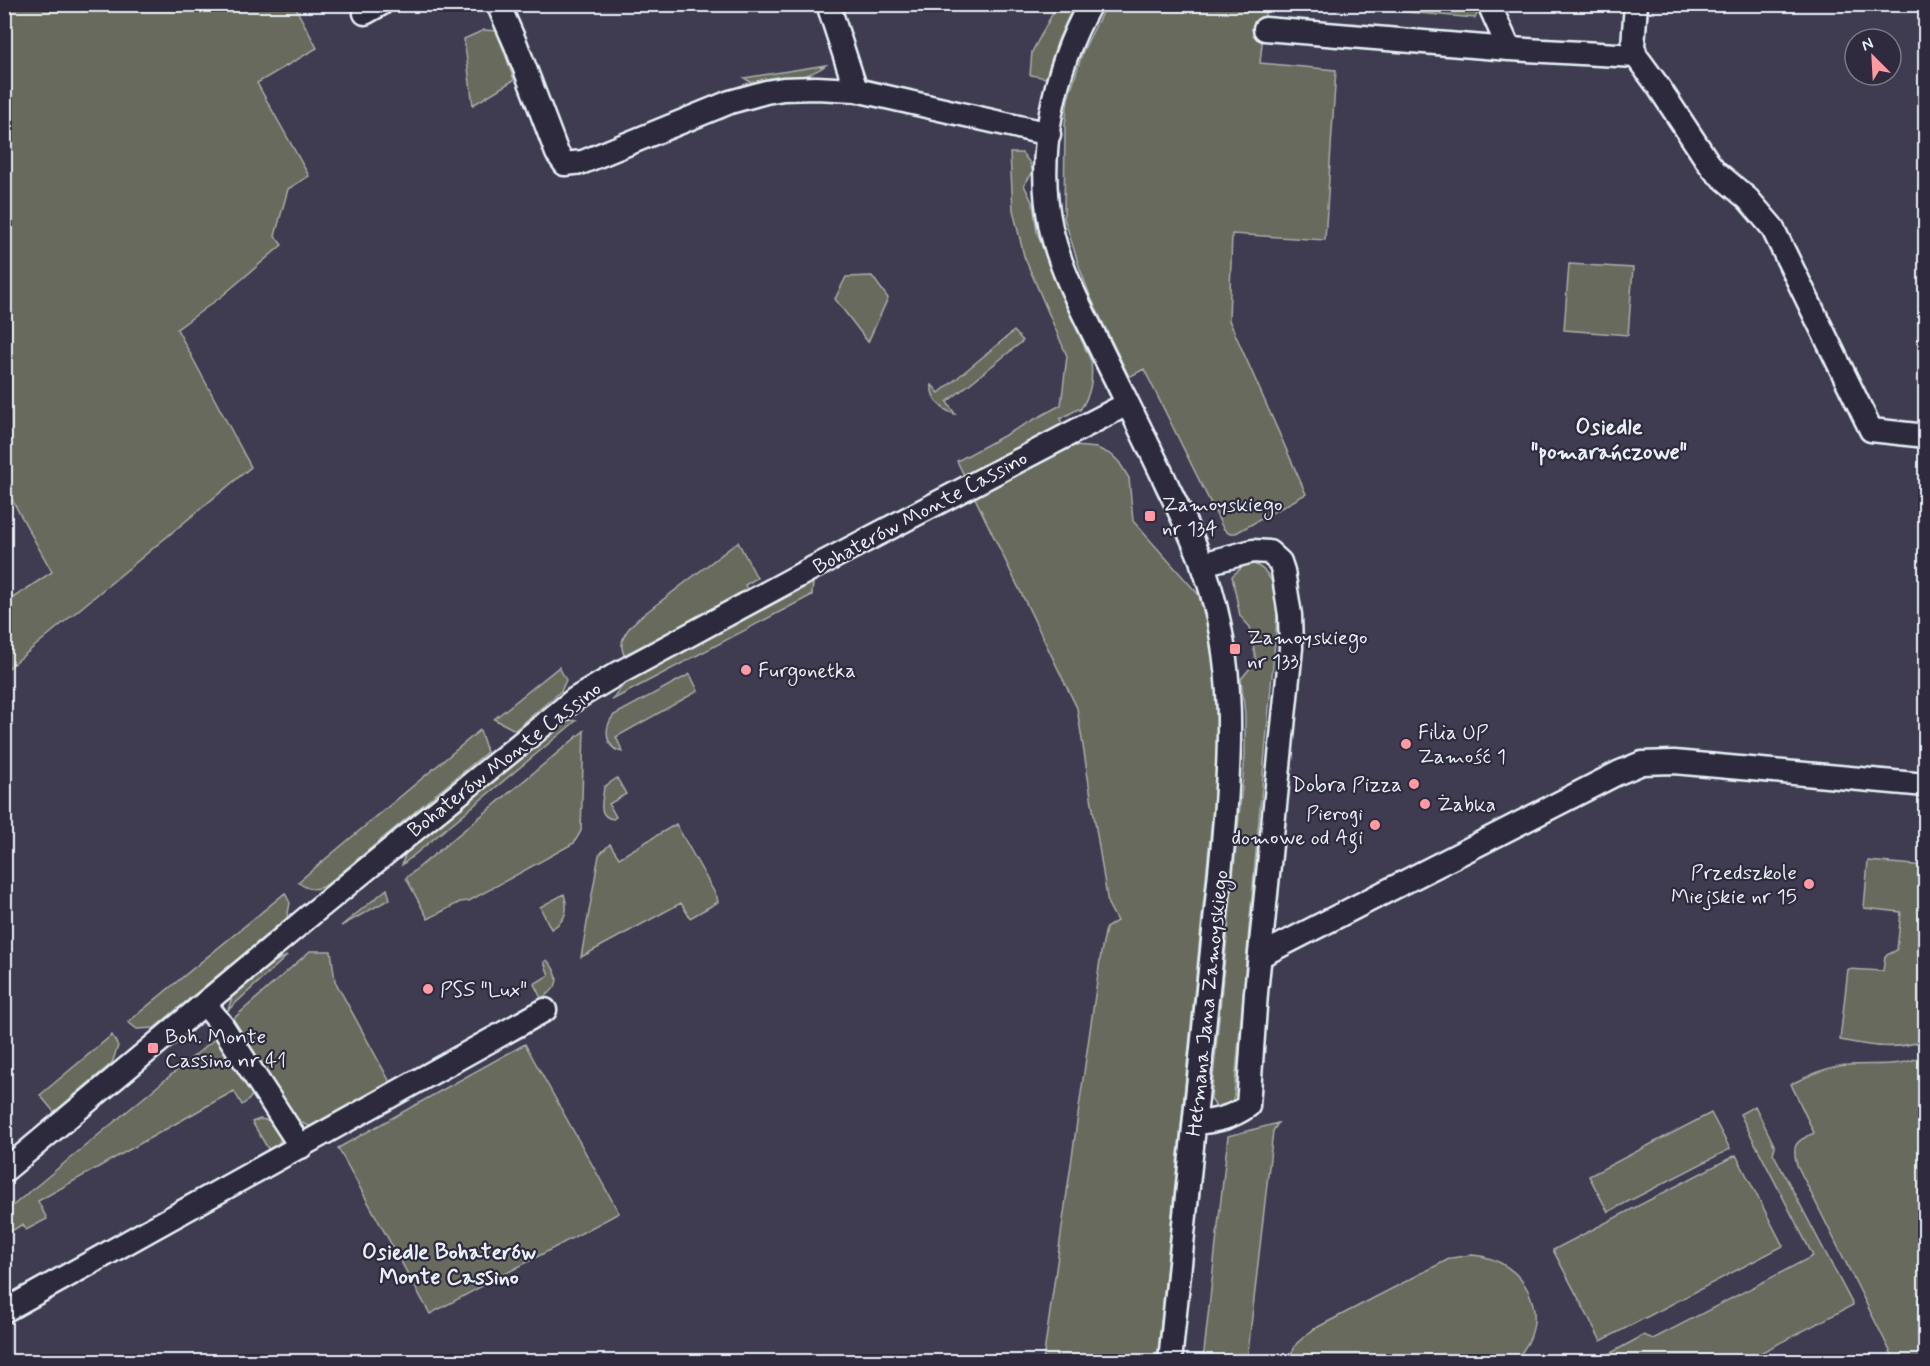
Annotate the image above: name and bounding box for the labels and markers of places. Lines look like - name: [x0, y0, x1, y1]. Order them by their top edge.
- place label: Zamoyskiego nr 134: [1162, 491, 1283, 543]
- marker: Zamoyskiego nr 134: [1143, 509, 1157, 523]
- place label: Zamoyskiego nr 133: [1247, 624, 1368, 676]
- marker: Zamoyskiego nr 133: [1228, 642, 1242, 656]
- place label: Furgonetka: [758, 657, 856, 686]
- marker: Furgonetka: [739, 663, 753, 677]
- place label: Filia UP Zamość 1: [1418, 719, 1506, 771]
- marker: Filia UP Zamość 1: [1399, 737, 1413, 751]
- place label: Dobra Pizza: [1292, 771, 1402, 799]
- marker: Dobra Pizza: [1407, 777, 1421, 791]
- place label: Żabka: [1437, 791, 1496, 819]
- marker: Żabka: [1418, 797, 1432, 811]
- place label: Pierogi domowe od Agi: [1231, 800, 1363, 854]
- marker: Pierogi domowe od Agi: [1368, 818, 1382, 832]
- place label: Przedszkole Miejskie nr 15: [1671, 859, 1797, 911]
- marker: Przedszkole Miejskie nr 15: [1802, 877, 1816, 891]
- place label: PSS "Lux": [440, 976, 527, 1004]
- marker: PSS "Lux": [421, 982, 435, 996]
- place label: Boh. Monte Cassino nr 41: [165, 1023, 286, 1075]
- marker: Boh. Monte Cassino nr 41: [146, 1041, 160, 1055]

